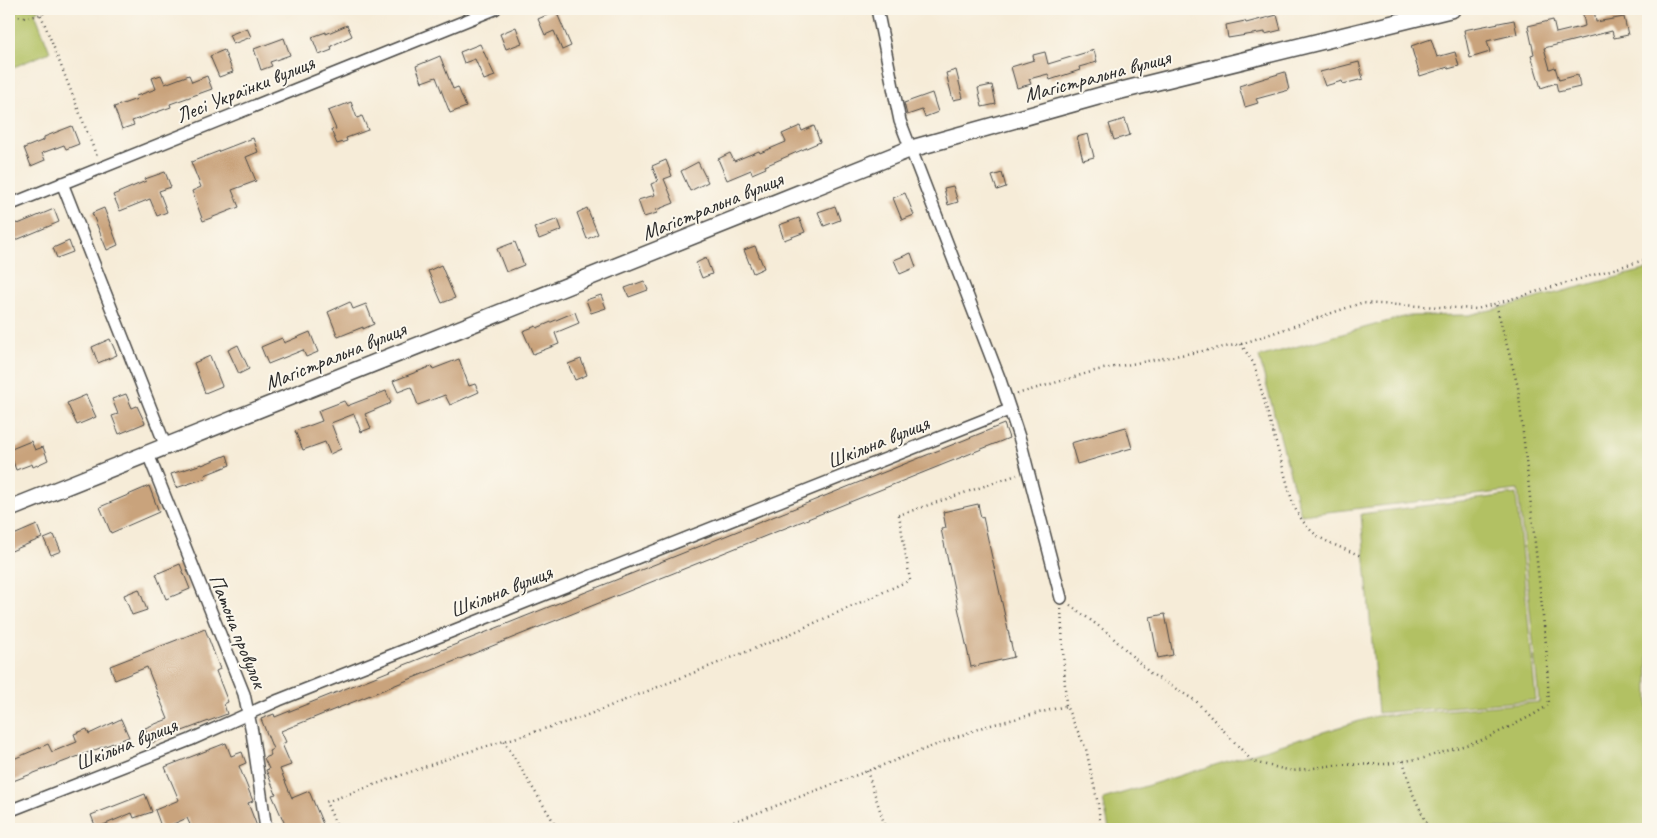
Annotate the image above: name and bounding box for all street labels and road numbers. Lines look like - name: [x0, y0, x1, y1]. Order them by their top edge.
- street label: Магістральна вулиця: [1021, 44, 1174, 108]
- street label: Лесі Українки вулиця: [172, 49, 319, 129]
- street label: Магістральна вулиця: [638, 165, 788, 246]
- street label: Магістральна вулиця: [261, 315, 411, 396]
- street label: Шкільна вулиця: [823, 409, 934, 474]
- street label: Шкільна вулиця: [446, 558, 557, 623]
- street label: Патона провулок: [203, 570, 273, 694]
- street label: Шкільна вулиця: [71, 711, 182, 776]

